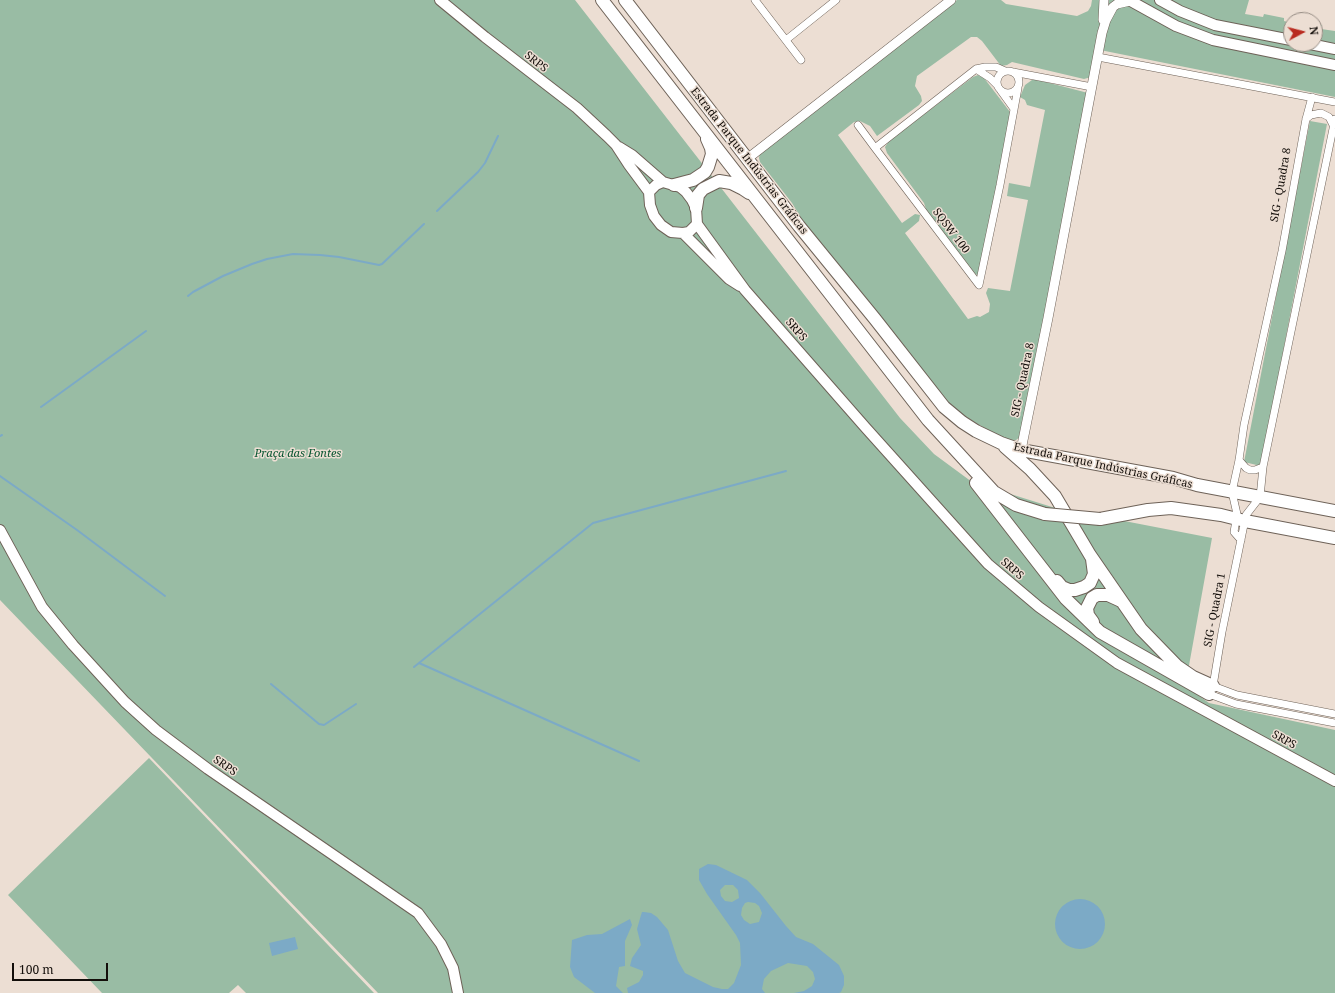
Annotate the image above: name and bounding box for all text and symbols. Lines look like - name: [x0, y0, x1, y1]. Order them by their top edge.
- north arrow: [1283, 12, 1323, 52]
- text: N: [1306, 25, 1322, 36]
- street label: SRPS: [522, 49, 550, 75]
- street label: Estrada Parque Indústrias Gráficas: [688, 85, 810, 237]
- street label: SIG - Quadra 8: [1268, 147, 1294, 223]
- street label: SQSW 100: [930, 206, 972, 256]
- street label: SRPS: [783, 316, 809, 344]
- street label: SIG - Quadra 8: [1009, 342, 1037, 418]
- street label: Estrada Parque Indústrias Gráficas: [1012, 441, 1194, 491]
- park label: Praça das Fontes: [255, 447, 341, 461]
- street label: SRPS: [998, 556, 1026, 582]
- street label: SIG - Quadra 1: [1201, 572, 1229, 648]
- street label: SRPS: [1270, 728, 1298, 752]
- street label: SRPS: [211, 753, 239, 779]
- scale bar: [14, 955, 110, 981]
- text: 100 m: [19, 961, 54, 978]

